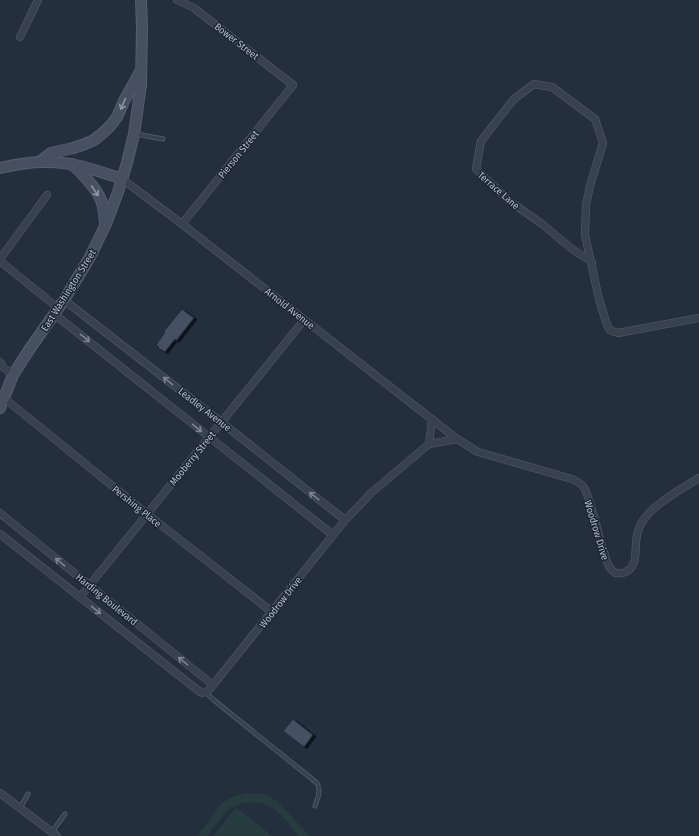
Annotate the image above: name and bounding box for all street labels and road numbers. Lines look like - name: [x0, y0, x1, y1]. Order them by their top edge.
- street label: Bower Street: [212, 21, 261, 63]
- street label: Pierson Street: [216, 128, 262, 181]
- street label: Terrace Lane: [475, 169, 522, 212]
- street label: East Washington Street: [39, 247, 99, 334]
- street label: Arnold Avenue: [262, 286, 317, 332]
- street label: Leadley Avenue: [176, 385, 233, 434]
- street label: Mooberry Street: [167, 429, 219, 488]
- street label: Pershing Place: [110, 483, 163, 530]
- street label: Woodrow Drive: [581, 499, 611, 562]
- street label: Harding Boulevard: [73, 571, 140, 628]
- street label: Woodrow Drive: [257, 575, 305, 631]

